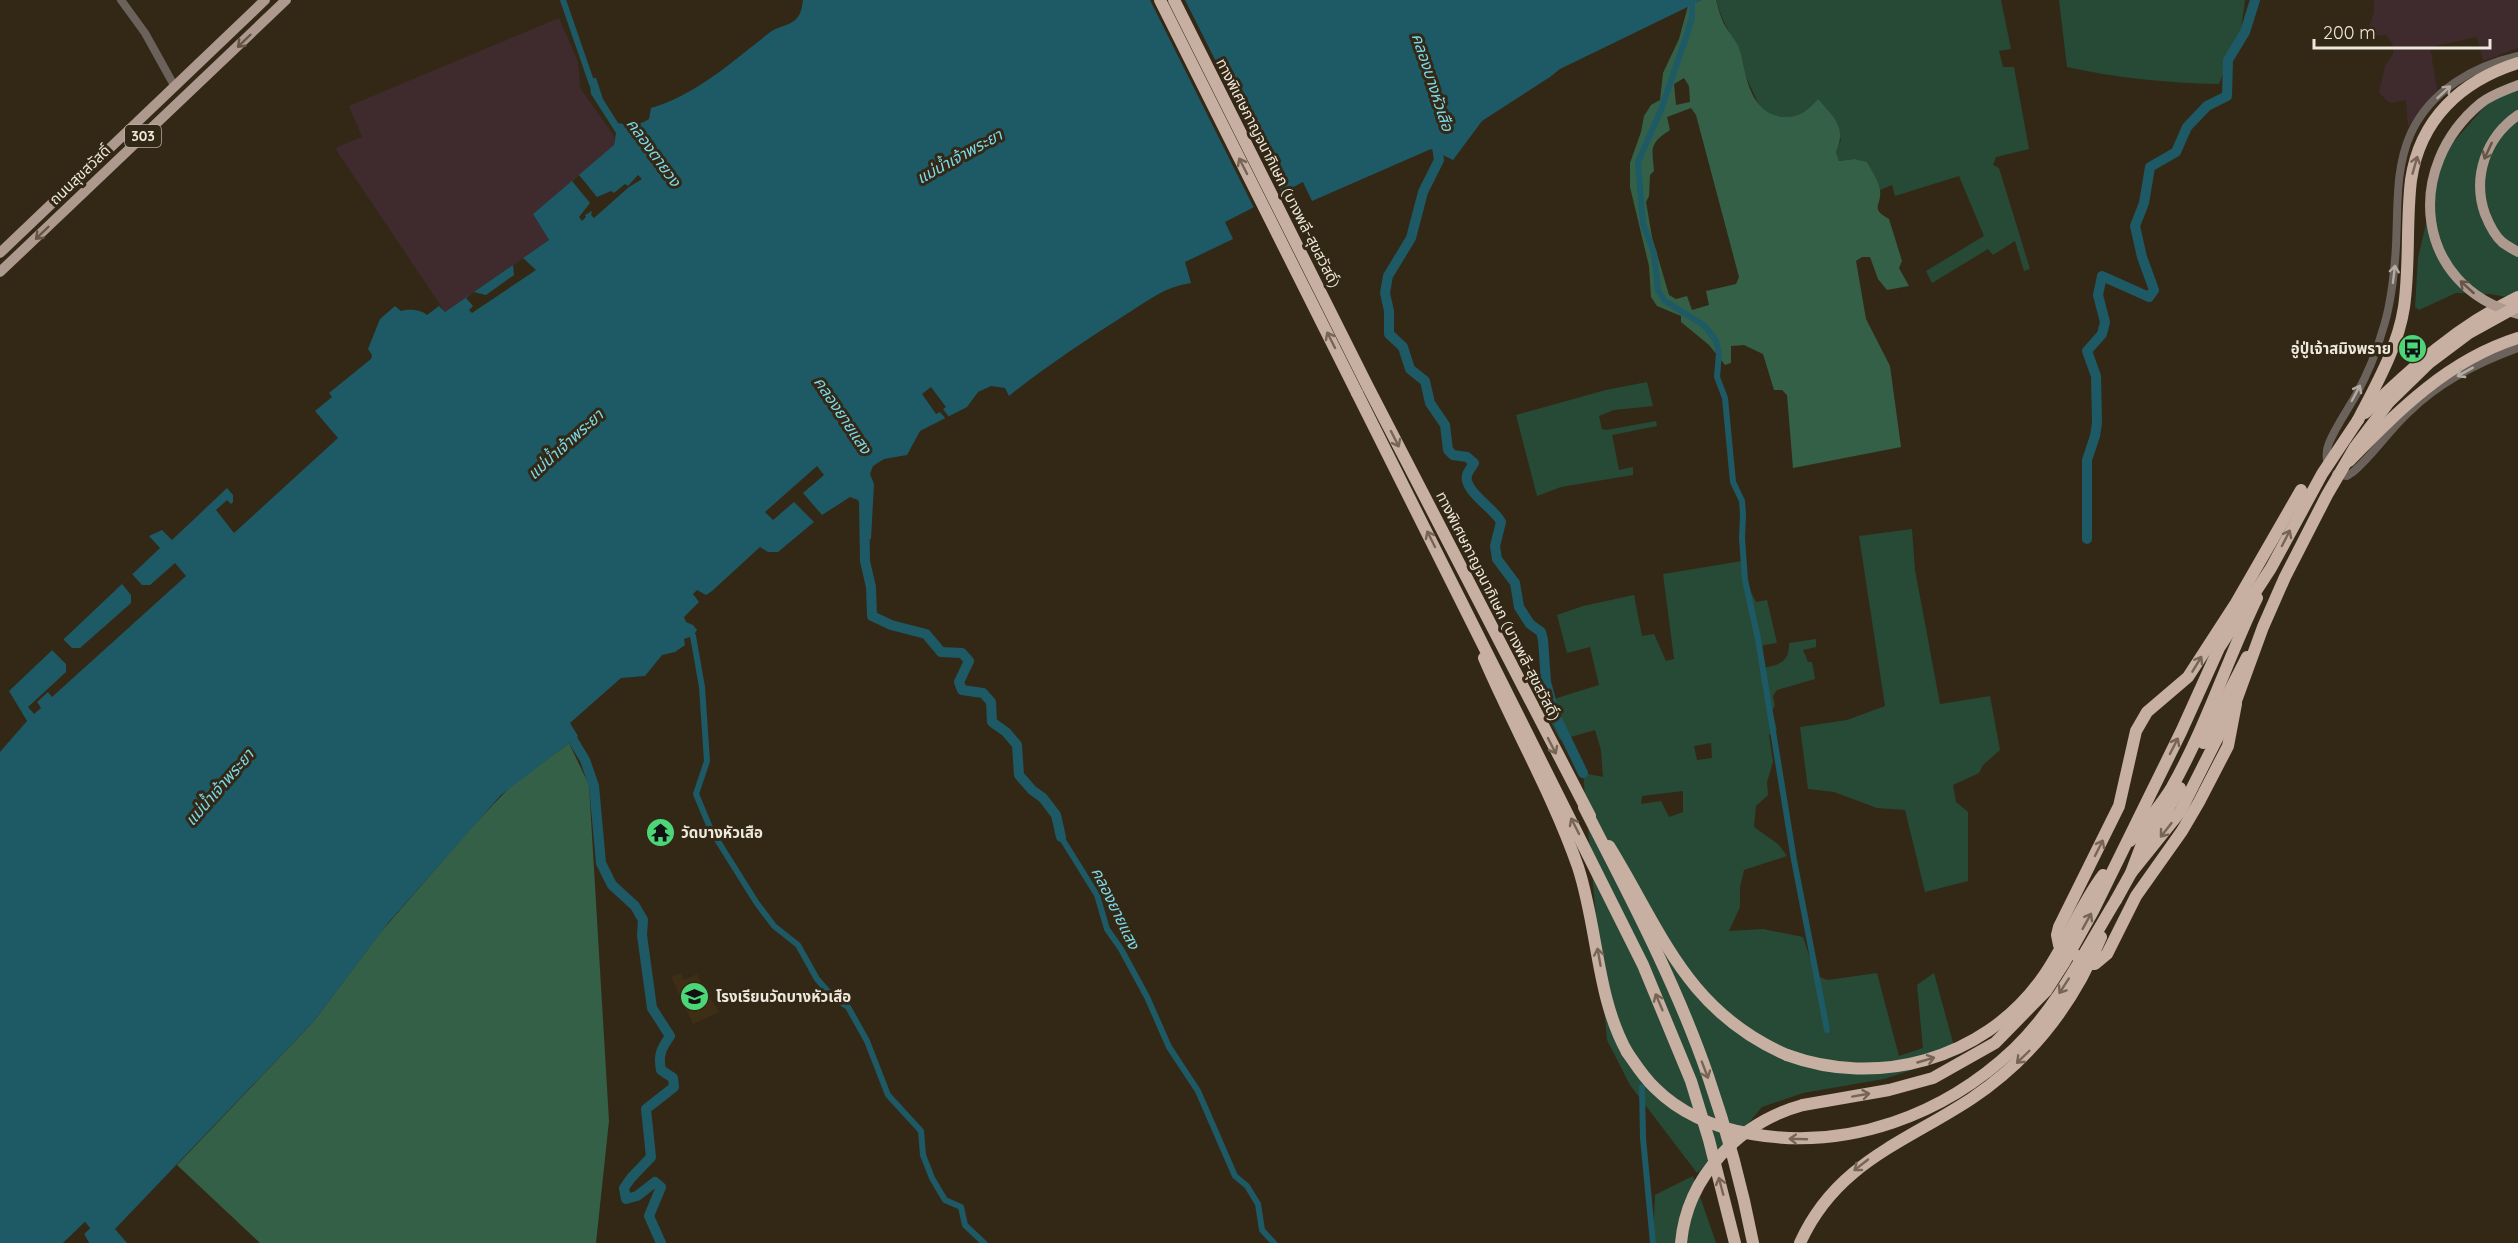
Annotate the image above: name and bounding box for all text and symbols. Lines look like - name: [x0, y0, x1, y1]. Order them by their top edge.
- scale bar: [2314, 12, 2490, 50]
- text: 200 m: [2323, 21, 2376, 44]
- water label: คลองบางหัวเสือ: [1408, 31, 1458, 134]
- one-way arrow: [237, 33, 252, 47]
- street label: ทางพิเศษกาญจนาภิเษก (บางพลี-สุขสวัสดิ์): [1212, 55, 1345, 291]
- one-way arrow: [2436, 85, 2451, 99]
- water label: คลองตายวง: [623, 114, 686, 191]
- water label: แม่น้ำเจ้าพระยา: [912, 123, 1007, 188]
- road number: 303: [125, 125, 161, 147]
- street label: ถนนสุขสวัสดิ์: [45, 141, 114, 209]
- one-way arrow: [2482, 142, 2493, 160]
- one-way arrow: [2410, 156, 2421, 175]
- one-way arrow: [1237, 158, 1249, 176]
- one-way arrow: [34, 225, 49, 240]
- one-way arrow: [2389, 264, 2400, 284]
- one-way arrow: [2459, 280, 2474, 294]
- one-way arrow: [1325, 332, 1336, 350]
- bus stop icon: อู่ปู่เจ้าสมิงพราย: [2396, 333, 2428, 365]
- place label: อู่ปู่เจ้าสมิงพราย: [2291, 339, 2391, 359]
- one-way arrow: [2457, 366, 2474, 378]
- water label: คลองยายแสง: [810, 373, 877, 459]
- one-way arrow: [2351, 385, 2362, 403]
- water label: แม่น้ำเจ้าพระยา: [522, 403, 608, 483]
- one-way arrow: [1389, 430, 1401, 447]
- street label: ทางพิเศษกาญจนาภิเษก (บางพลี-สุขสวัสดิ์): [1432, 488, 1565, 724]
- one-way arrow: [2281, 530, 2292, 548]
- one-way arrow: [1424, 531, 1436, 549]
- one-way arrow: [2191, 656, 2203, 673]
- one-way arrow: [1547, 736, 1558, 754]
- one-way arrow: [2169, 738, 2180, 756]
- water label: แม่น้ำเจ้าพระยา: [180, 743, 259, 829]
- temple icon: วัดบางหัวเสือ: [644, 817, 676, 849]
- one-way arrow: [1569, 818, 1581, 835]
- one-way arrow: [2159, 822, 2173, 837]
- place label: วัดบางหัวเสือ: [681, 823, 763, 842]
- one-way arrow: [2094, 840, 2105, 858]
- water label: คลองยายแสง: [1088, 864, 1145, 954]
- one-way arrow: [2081, 913, 2093, 930]
- one-way arrow: [1593, 948, 1604, 967]
- one-way arrow: [2058, 977, 2070, 994]
- school or university icon: โรงเรียนวัดบางหัวเสือ: [679, 981, 711, 1013]
- place label: โรงเรียนวัดบางหัวเสือ: [716, 987, 851, 1006]
- one-way arrow: [1653, 993, 1664, 1011]
- one-way arrow: [2015, 1050, 2030, 1064]
- one-way arrow: [1916, 1054, 1935, 1065]
- one-way arrow: [1701, 1060, 1712, 1079]
- one-way arrow: [1850, 1089, 1870, 1100]
- one-way arrow: [1788, 1133, 1808, 1144]
- one-way arrow: [1854, 1159, 1870, 1172]
- one-way arrow: [1715, 1177, 1727, 1196]

